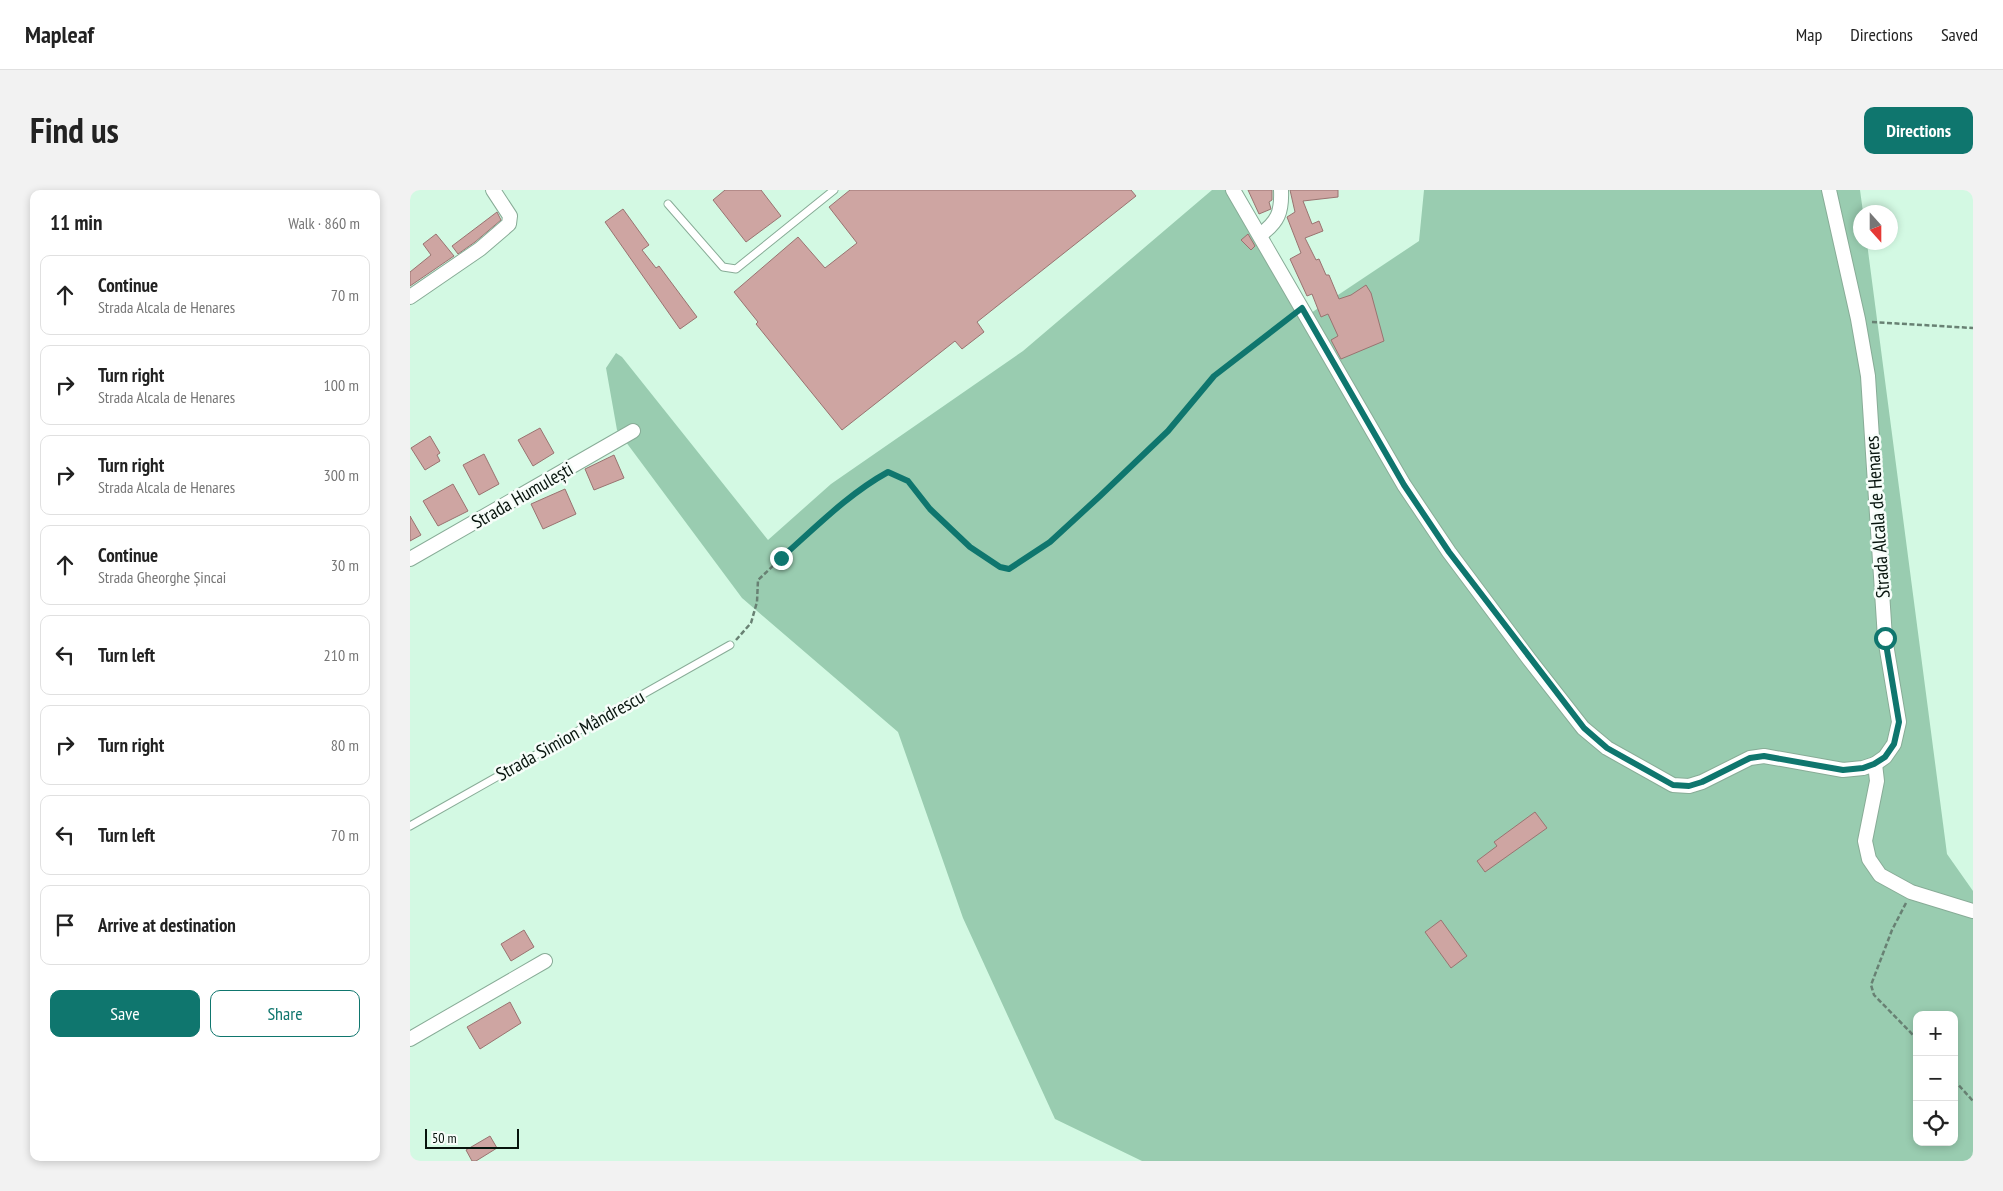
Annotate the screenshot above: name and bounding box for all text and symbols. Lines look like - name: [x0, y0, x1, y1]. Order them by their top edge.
- text: Mapleaf: [25, 19, 94, 50]
- text: Map: [1796, 23, 1822, 46]
- text: Directions: [1850, 23, 1913, 46]
- text: Saved: [1941, 23, 1978, 46]
- text: Find us: [30, 107, 119, 153]
- button: Directions: [1864, 107, 1973, 154]
- north arrow: [1853, 205, 1898, 250]
- text: 11 min: [50, 209, 102, 236]
- text: Walk · 860 m: [288, 213, 360, 233]
- text: Continue: [98, 273, 158, 297]
- icon: ahead: [51, 281, 79, 309]
- text: 70 m: [331, 285, 359, 305]
- text: Strada Alcala de Henares: [98, 297, 235, 317]
- text: Turn right: [98, 363, 164, 387]
- icon: right: [51, 371, 79, 399]
- text: 100 m: [324, 375, 359, 395]
- text: Strada Alcala de Henares: [98, 387, 235, 407]
- street label: Strada Alcala de Henares: [1859, 435, 1895, 599]
- text: Turn right: [98, 453, 164, 477]
- street label: Strada Humulești: [467, 456, 577, 534]
- icon: right: [51, 461, 79, 489]
- text: 300 m: [324, 465, 359, 485]
- text: Strada Alcala de Henares: [98, 477, 235, 497]
- text: Continue: [98, 543, 158, 567]
- route end: [770, 547, 793, 570]
- icon: ahead: [51, 551, 79, 579]
- text: 30 m: [331, 555, 359, 575]
- text: Strada Gheorghe Șincai: [98, 567, 226, 587]
- route start: [1874, 627, 1897, 650]
- icon: left: [51, 641, 79, 669]
- text: Turn left: [98, 643, 155, 667]
- text: 210 m: [324, 645, 359, 665]
- street label: Strada Simion Mândrescu: [492, 684, 648, 786]
- icon: right: [51, 731, 79, 759]
- text: Turn right: [98, 733, 164, 757]
- text: 80 m: [331, 735, 359, 755]
- icon: left: [51, 821, 79, 849]
- text: Turn left: [98, 823, 155, 847]
- text: 70 m: [331, 825, 359, 845]
- icon: arrive: [51, 911, 79, 939]
- text: Arrive at destination: [98, 913, 236, 937]
- button: Save: [50, 990, 200, 1037]
- button: Share: [210, 990, 360, 1037]
- map controls: [1913, 1011, 1958, 1146]
- button: +: [1913, 1011, 1958, 1056]
- button: −: [1913, 1056, 1958, 1101]
- button: locate: [1913, 1101, 1958, 1146]
- scale bar: [425, 1126, 519, 1149]
- text: 50 m: [432, 1129, 457, 1147]

